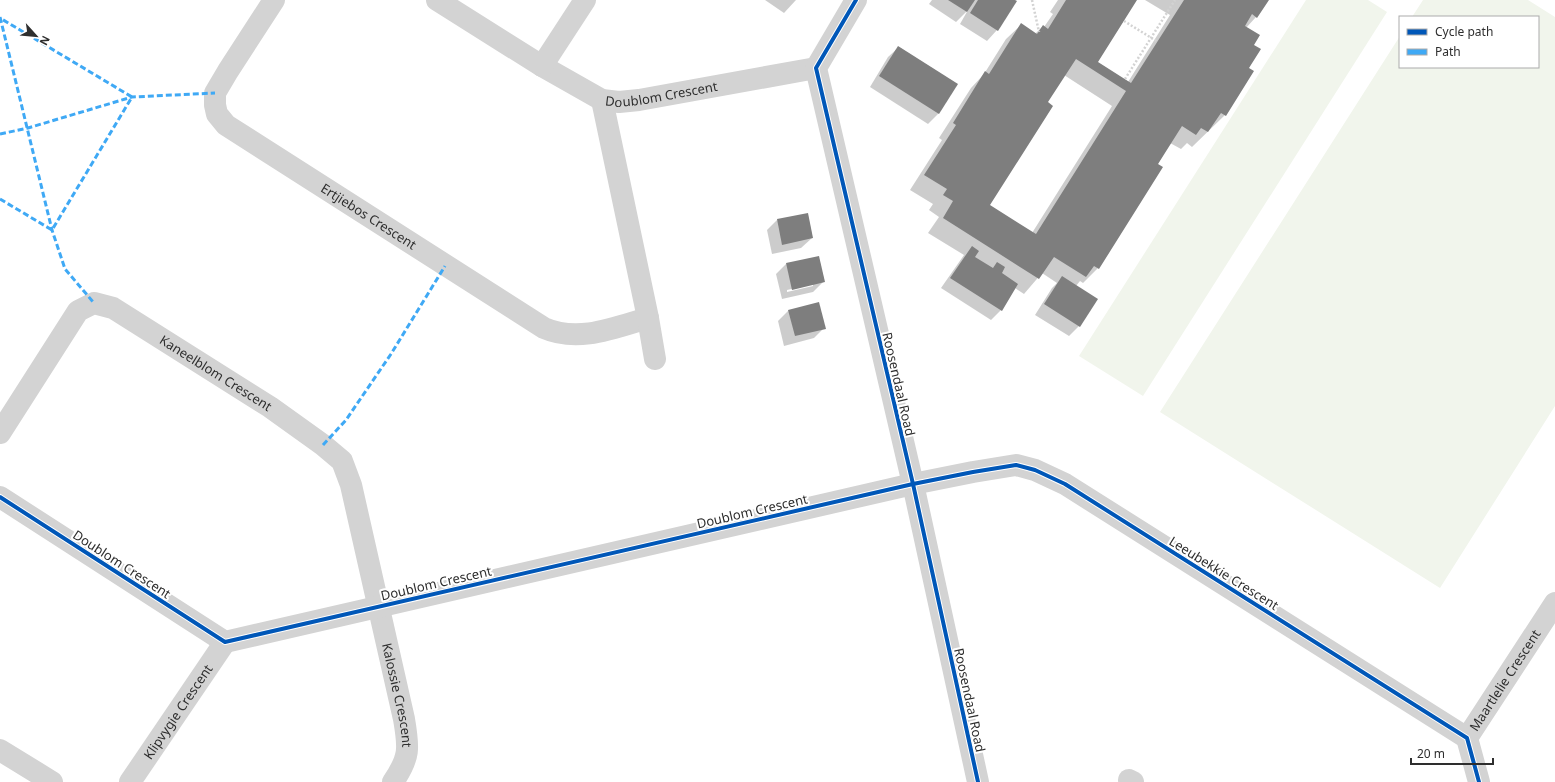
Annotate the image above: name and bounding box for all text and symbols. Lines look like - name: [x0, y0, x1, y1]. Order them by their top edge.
- north arrow: [16, 16, 56, 56]
- legend: [1399, 16, 1539, 68]
- text: Cycle path: [1435, 23, 1493, 40]
- text: N: [37, 33, 54, 48]
- text: Path: [1435, 43, 1461, 60]
- street label: Doublom Crescent: [604, 77, 719, 111]
- street label: Ertjiebos Crescent: [318, 179, 420, 254]
- street label: Roosendaal Road: [878, 330, 920, 438]
- street label: Kaneelblom Crescent: [156, 331, 276, 415]
- street label: Doublom Crescent: [695, 489, 810, 533]
- street label: Doublom Crescent: [70, 526, 175, 603]
- street label: Leeubekkie Crescent: [1166, 532, 1282, 614]
- street label: Doublom Crescent: [379, 561, 494, 605]
- street label: Maartlelie Crescent: [1465, 626, 1545, 734]
- street label: Kalossie Crescent: [378, 641, 416, 748]
- street label: Roosendaal Road: [950, 646, 990, 754]
- street label: Klipvygie Crescent: [139, 660, 217, 763]
- scale bar: [1411, 740, 1493, 766]
- text: 20 m: [1417, 745, 1445, 762]

